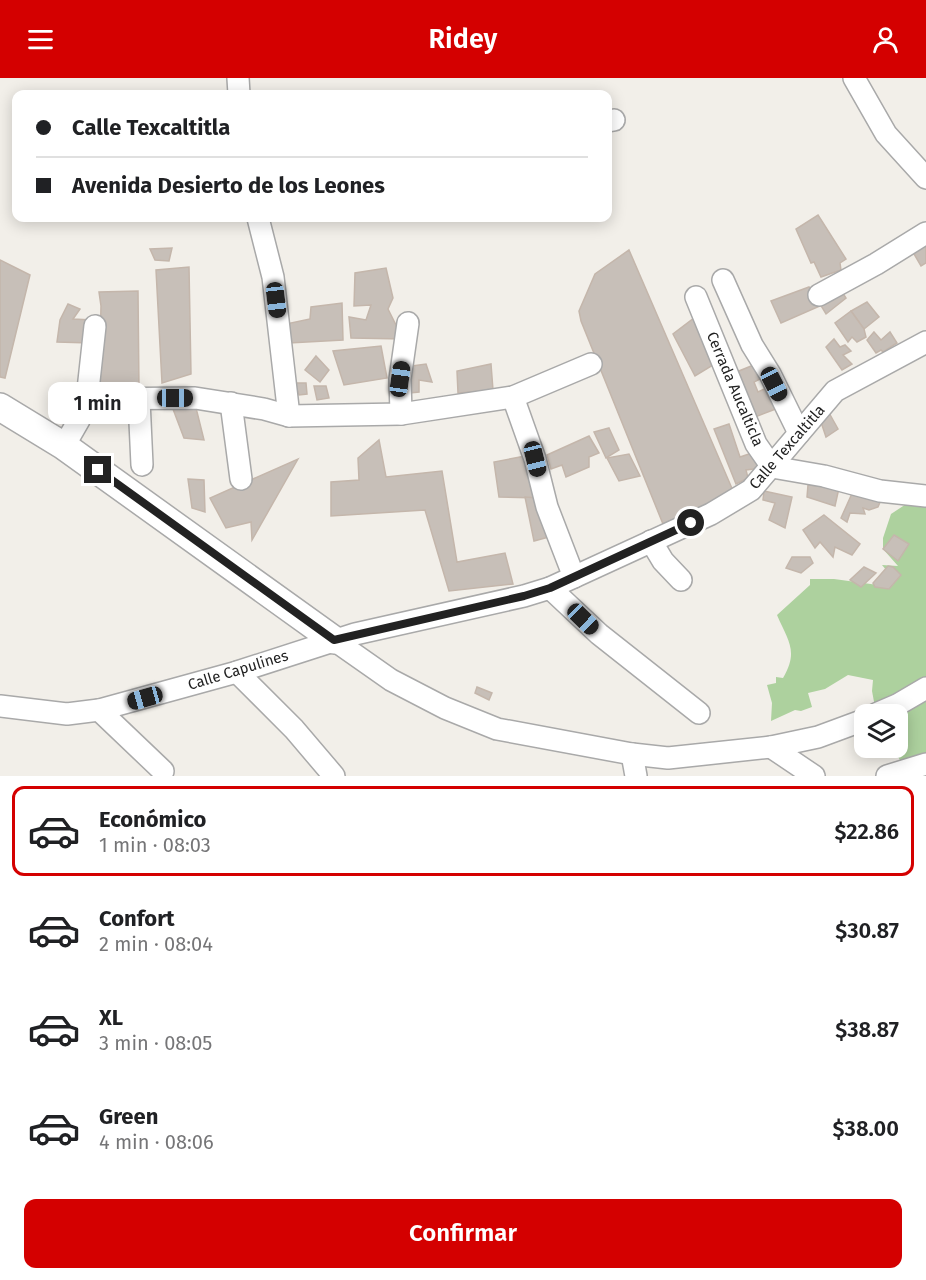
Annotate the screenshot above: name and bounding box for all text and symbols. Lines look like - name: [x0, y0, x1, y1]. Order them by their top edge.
- icon: menu: [24, 23, 57, 56]
- text: Ridey: [429, 23, 497, 55]
- icon: person: [869, 23, 902, 56]
- text: Calle Texcaltitla: [72, 114, 230, 141]
- text: Avenida Desierto de los Leones: [72, 172, 385, 199]
- car: [265, 281, 287, 319]
- street label: Cerrada Aucalticla: [703, 329, 767, 449]
- car: [389, 360, 411, 398]
- car: [758, 364, 790, 404]
- callout: 1 min: [48, 383, 148, 425]
- car: [157, 389, 193, 407]
- text: 1 min: [73, 391, 122, 415]
- street label: Calle Texcaltitla: [745, 401, 829, 493]
- car: [522, 439, 548, 479]
- route end: [84, 456, 111, 483]
- route start: [677, 509, 704, 536]
- car: [564, 600, 602, 638]
- street label: Calle Capulines: [186, 646, 290, 694]
- car: [125, 684, 165, 712]
- map controls: [854, 704, 908, 758]
- button: layers: [854, 704, 908, 758]
- icon: car: [27, 804, 81, 858]
- text: Económico: [99, 806, 206, 833]
- text: $22.86: [835, 818, 899, 845]
- text: 1 min · 08:03: [99, 833, 211, 857]
- icon: car: [27, 903, 81, 957]
- text: Confort: [99, 905, 175, 932]
- text: $30.87: [835, 917, 899, 944]
- text: 2 min · 08:04: [99, 932, 213, 956]
- icon: car: [27, 1002, 81, 1056]
- text: XL: [99, 1004, 123, 1031]
- text: $38.87: [835, 1016, 899, 1043]
- text: 3 min · 08:05: [99, 1031, 212, 1055]
- icon: car: [27, 1101, 81, 1155]
- text: Green: [99, 1103, 158, 1130]
- text: $38.00: [833, 1115, 899, 1142]
- text: 4 min · 08:06: [99, 1130, 214, 1154]
- button: Confirmar: [24, 1199, 902, 1268]

